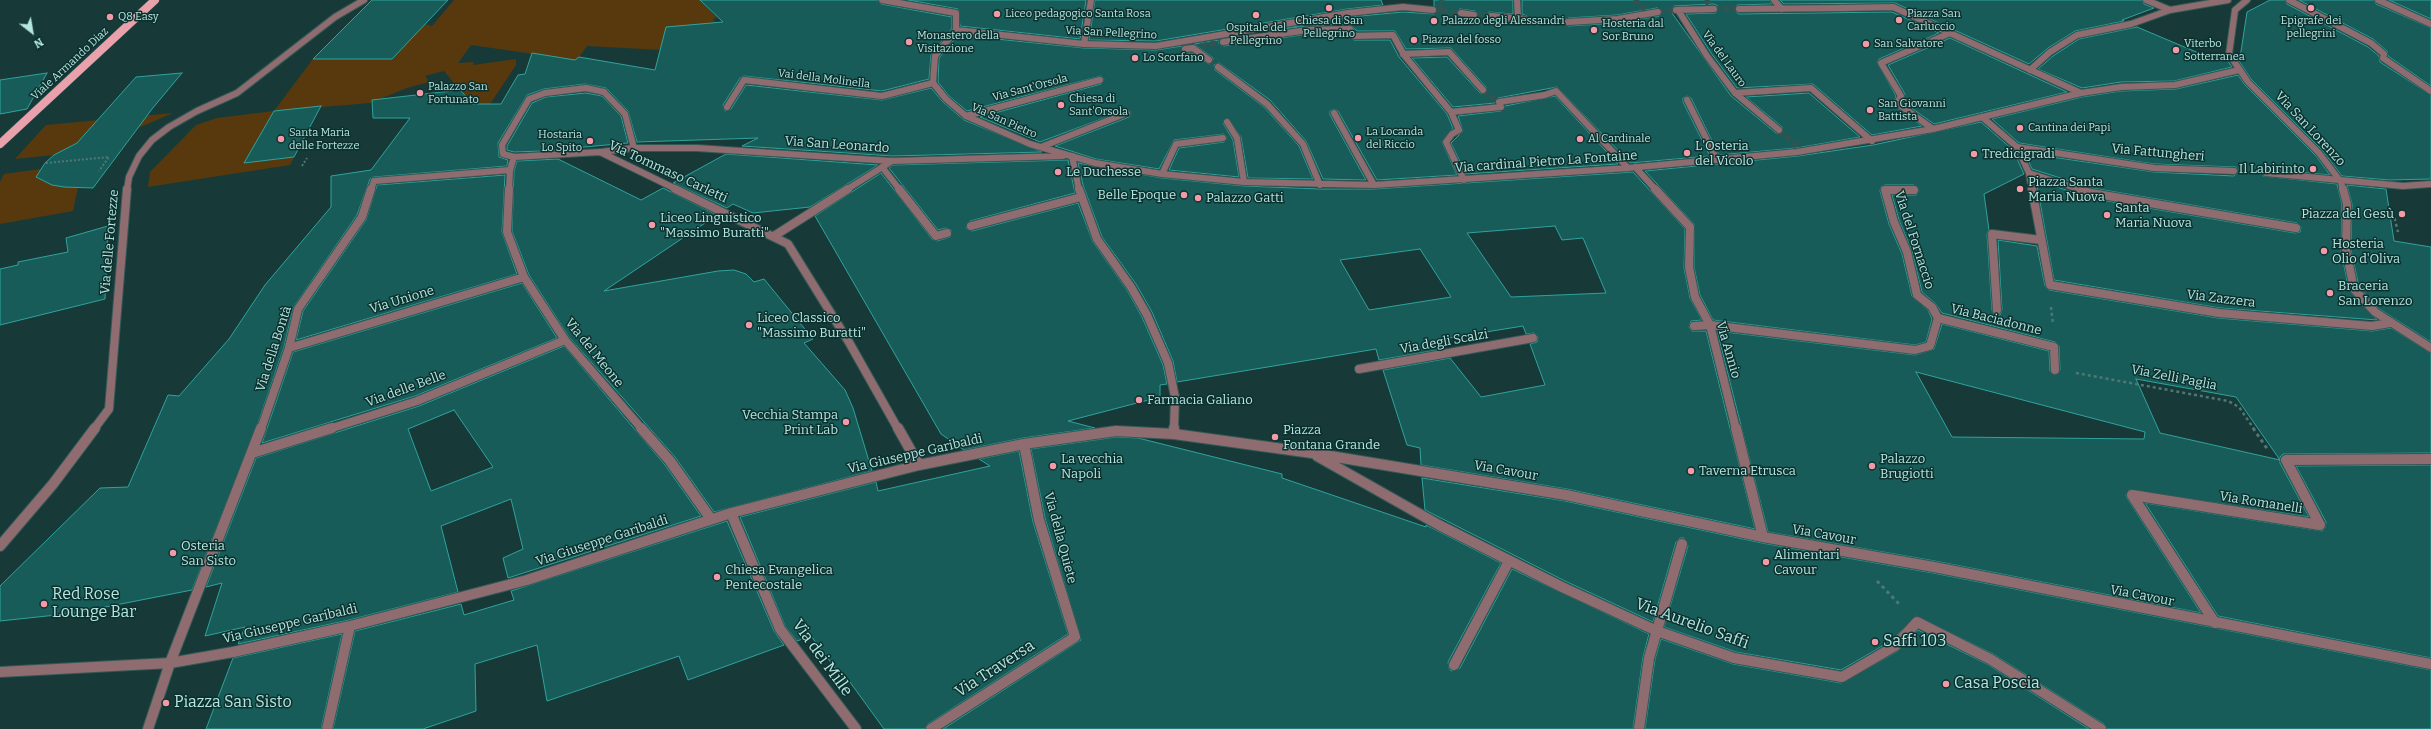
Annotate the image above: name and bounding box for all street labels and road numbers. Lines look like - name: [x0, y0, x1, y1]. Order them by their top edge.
- street label: Via San Pellegrino: [1065, 24, 1157, 42]
- street label: Viale Armando Diaz: [29, 25, 111, 103]
- street label: Via del Lauro: [1699, 28, 1749, 90]
- street label: Vai della Molinella: [777, 67, 871, 91]
- street label: Via Sant'Orsola: [991, 72, 1069, 104]
- street label: Via San Lorenzo: [2271, 88, 2349, 170]
- street label: Via San Pietro: [969, 101, 1039, 141]
- street label: Via San Leonardo: [784, 134, 890, 156]
- street label: Via Tommaso Carletti: [606, 138, 730, 206]
- street label: Via Fattungheri: [2111, 141, 2205, 165]
- street label: Via cardinal Pietro La Fontaine: [1454, 148, 1638, 176]
- street label: Via delle Fortezze: [98, 189, 122, 295]
- street label: Via del Fornaccio: [1891, 189, 1937, 291]
- street label: Via Unione: [368, 283, 436, 317]
- street label: Via Zazzera: [2186, 287, 2256, 311]
- street label: Via Baciadonne: [1949, 301, 2043, 339]
- street label: Via della Bontà: [253, 304, 295, 394]
- street label: Via del Meone: [561, 315, 627, 391]
- street label: Via Annio: [1712, 320, 1744, 380]
- street label: Via degli Scalzi: [1399, 327, 1489, 357]
- street label: Via Zelli Paglia: [2130, 362, 2218, 394]
- street label: Via delle Belle: [364, 367, 448, 411]
- street label: Via Giuseppe Garibaldi: [846, 431, 984, 477]
- street label: Via Cavour: [1473, 458, 1539, 484]
- street label: Via Romanelli: [2218, 489, 2304, 517]
- street label: Via della Quiete: [1040, 491, 1080, 585]
- street label: Via Giuseppe Garibaldi: [534, 512, 670, 570]
- street label: Via Cavour: [1791, 522, 1857, 548]
- street label: Via Cavour: [2109, 582, 2175, 610]
- street label: Via Aurelio Saffi: [1633, 595, 1751, 653]
- street label: Via Giuseppe Garibaldi: [221, 601, 359, 647]
- street label: Via dei Mille: [788, 616, 856, 700]
- street label: Via Traversa: [952, 636, 1038, 702]

